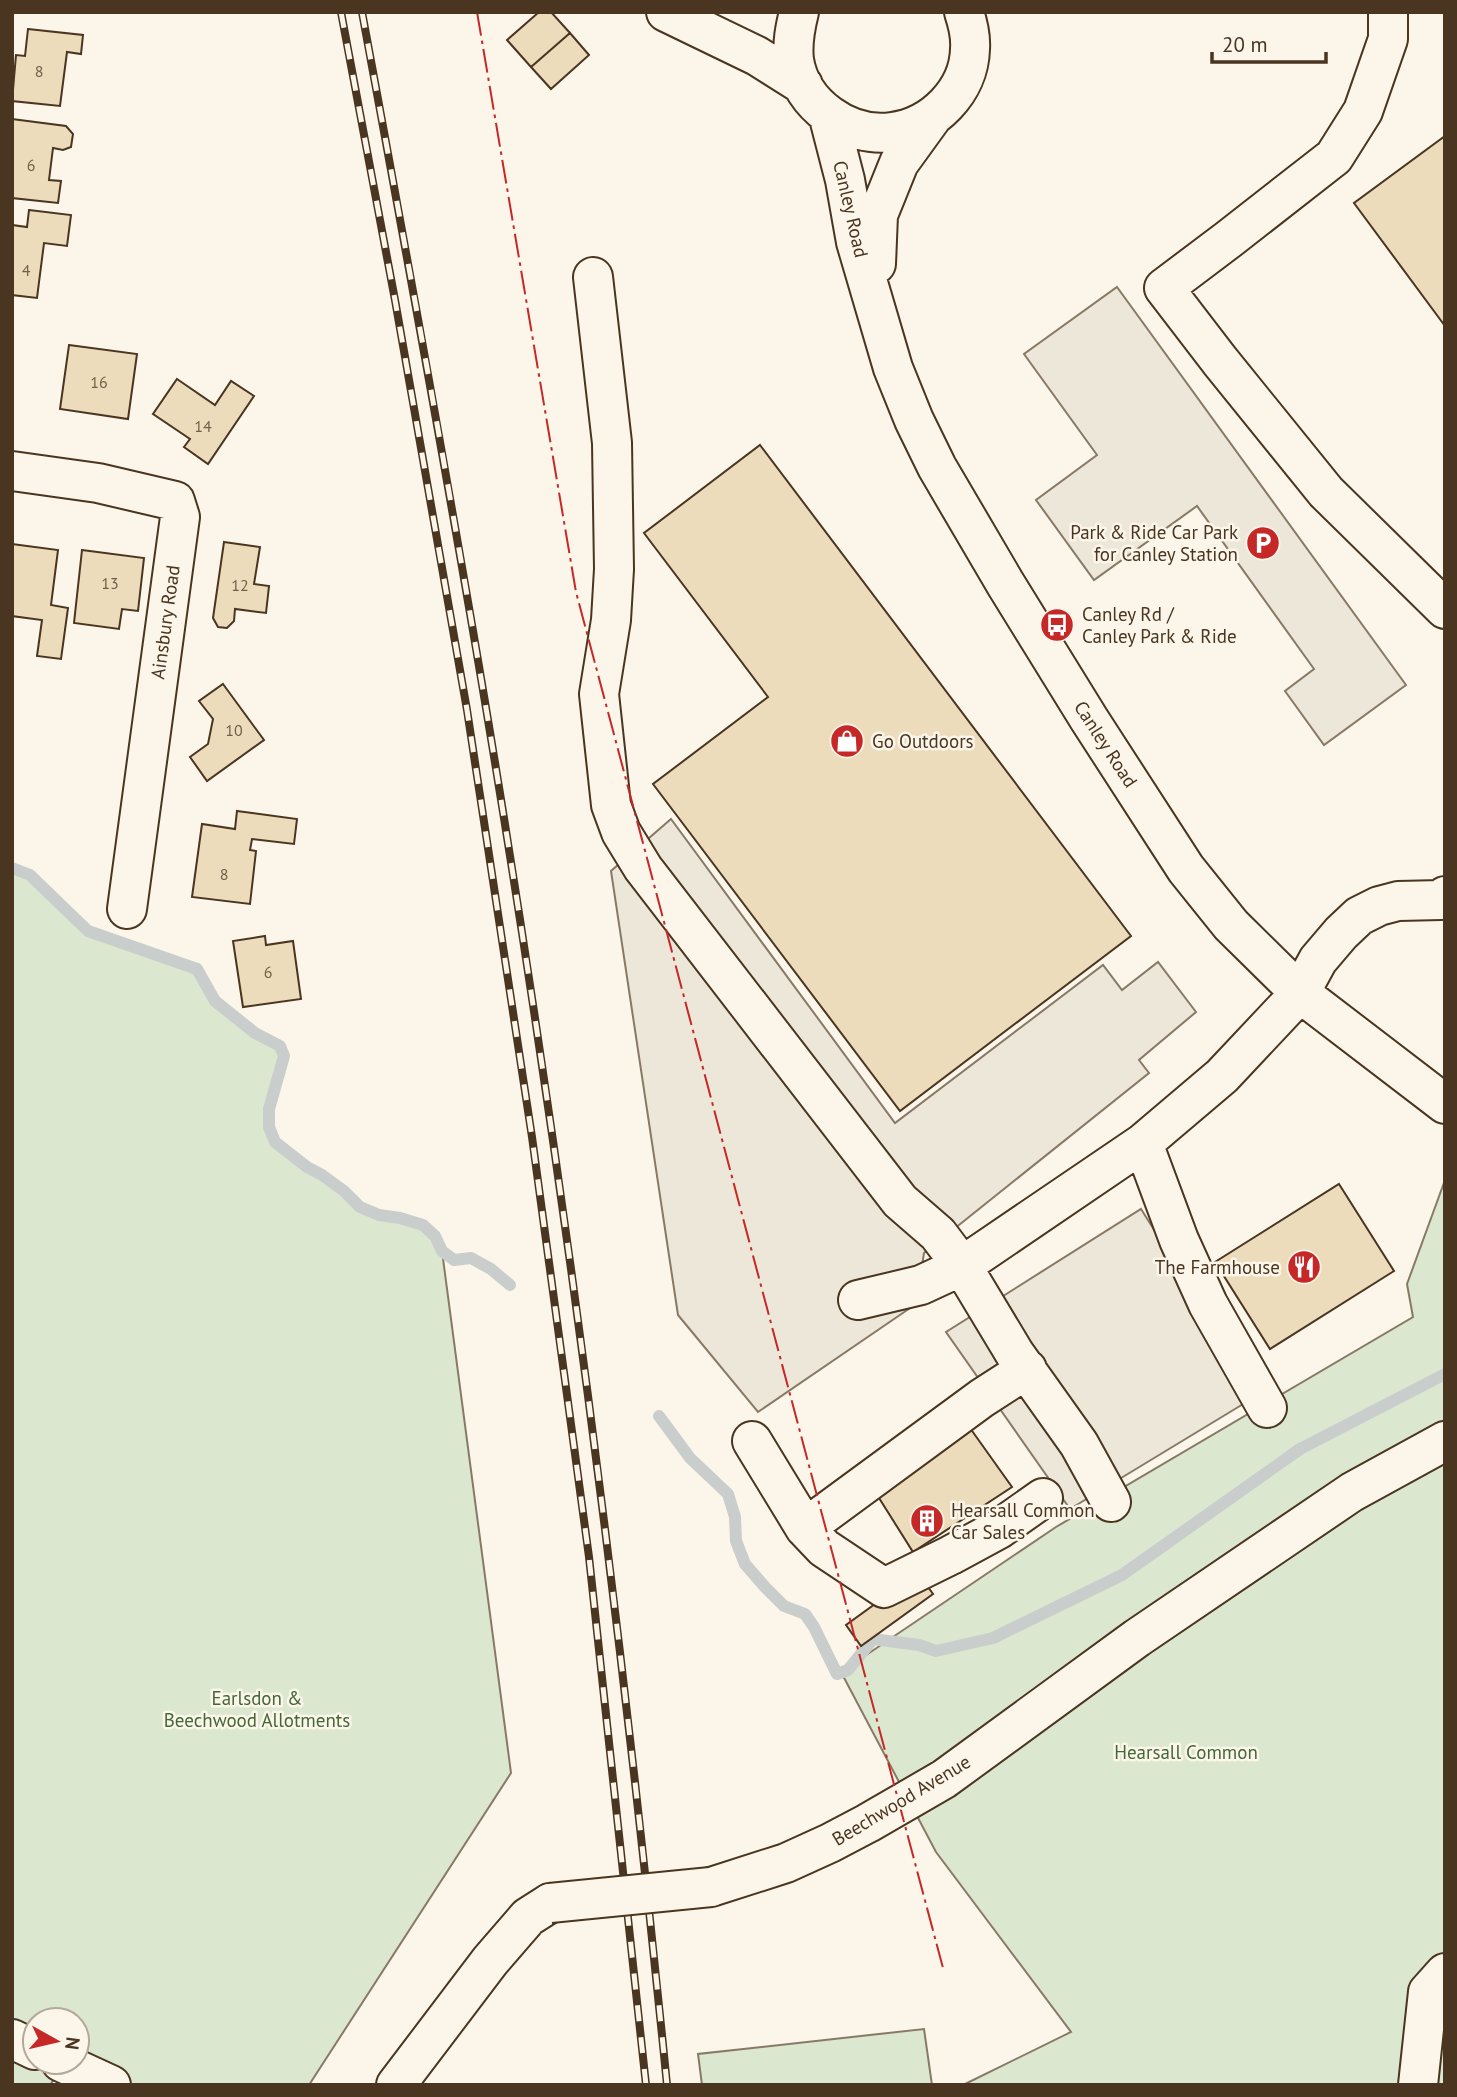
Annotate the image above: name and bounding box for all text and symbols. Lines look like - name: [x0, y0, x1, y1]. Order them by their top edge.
- scale bar: [1212, 21, 1326, 65]
- text: 20 m: [1222, 31, 1268, 58]
- house number: 8: [35, 61, 43, 81]
- house number: 6: [27, 155, 35, 175]
- street label: Canley Road: [828, 158, 874, 260]
- house number: 4: [22, 260, 31, 280]
- house number: 16: [90, 372, 108, 392]
- house number: 14: [194, 416, 212, 436]
- place label: Park & Ride Car Park for Canley Station: [1070, 520, 1238, 566]
- parking icon: Park & Ride Car Park for Canley Station: [1244, 524, 1282, 562]
- street label: Ainsbury Road: [145, 563, 185, 681]
- house number: 13: [101, 573, 119, 593]
- house number: 12: [231, 575, 249, 595]
- place label: Canley Rd / Canley Park & Ride: [1082, 602, 1237, 648]
- bus stop icon: Canley Rd / Canley Park & Ride: [1038, 606, 1076, 644]
- street label: Canley Road: [1069, 696, 1143, 792]
- house number: 10: [225, 720, 243, 740]
- shop icon: Go Outdoors: [828, 722, 866, 760]
- place label: Go Outdoors: [872, 729, 974, 753]
- house number: 8: [220, 864, 228, 884]
- house number: 6: [264, 962, 272, 982]
- restaurant icon: The Farmhouse: [1285, 1248, 1323, 1286]
- place label: The Farmhouse: [1155, 1255, 1280, 1279]
- place label: Hearsall Common Car Sales: [951, 1498, 1095, 1544]
- building icon: Hearsall Common Car Sales: [908, 1502, 946, 1540]
- park label: Earlsdon & Beechwood Allotments: [164, 1686, 350, 1732]
- park label: Hearsall Common: [1114, 1740, 1258, 1764]
- street label: Beechwood Avenue: [827, 1749, 975, 1851]
- north arrow: [21, 2006, 91, 2076]
- text: N: [60, 2036, 86, 2051]

